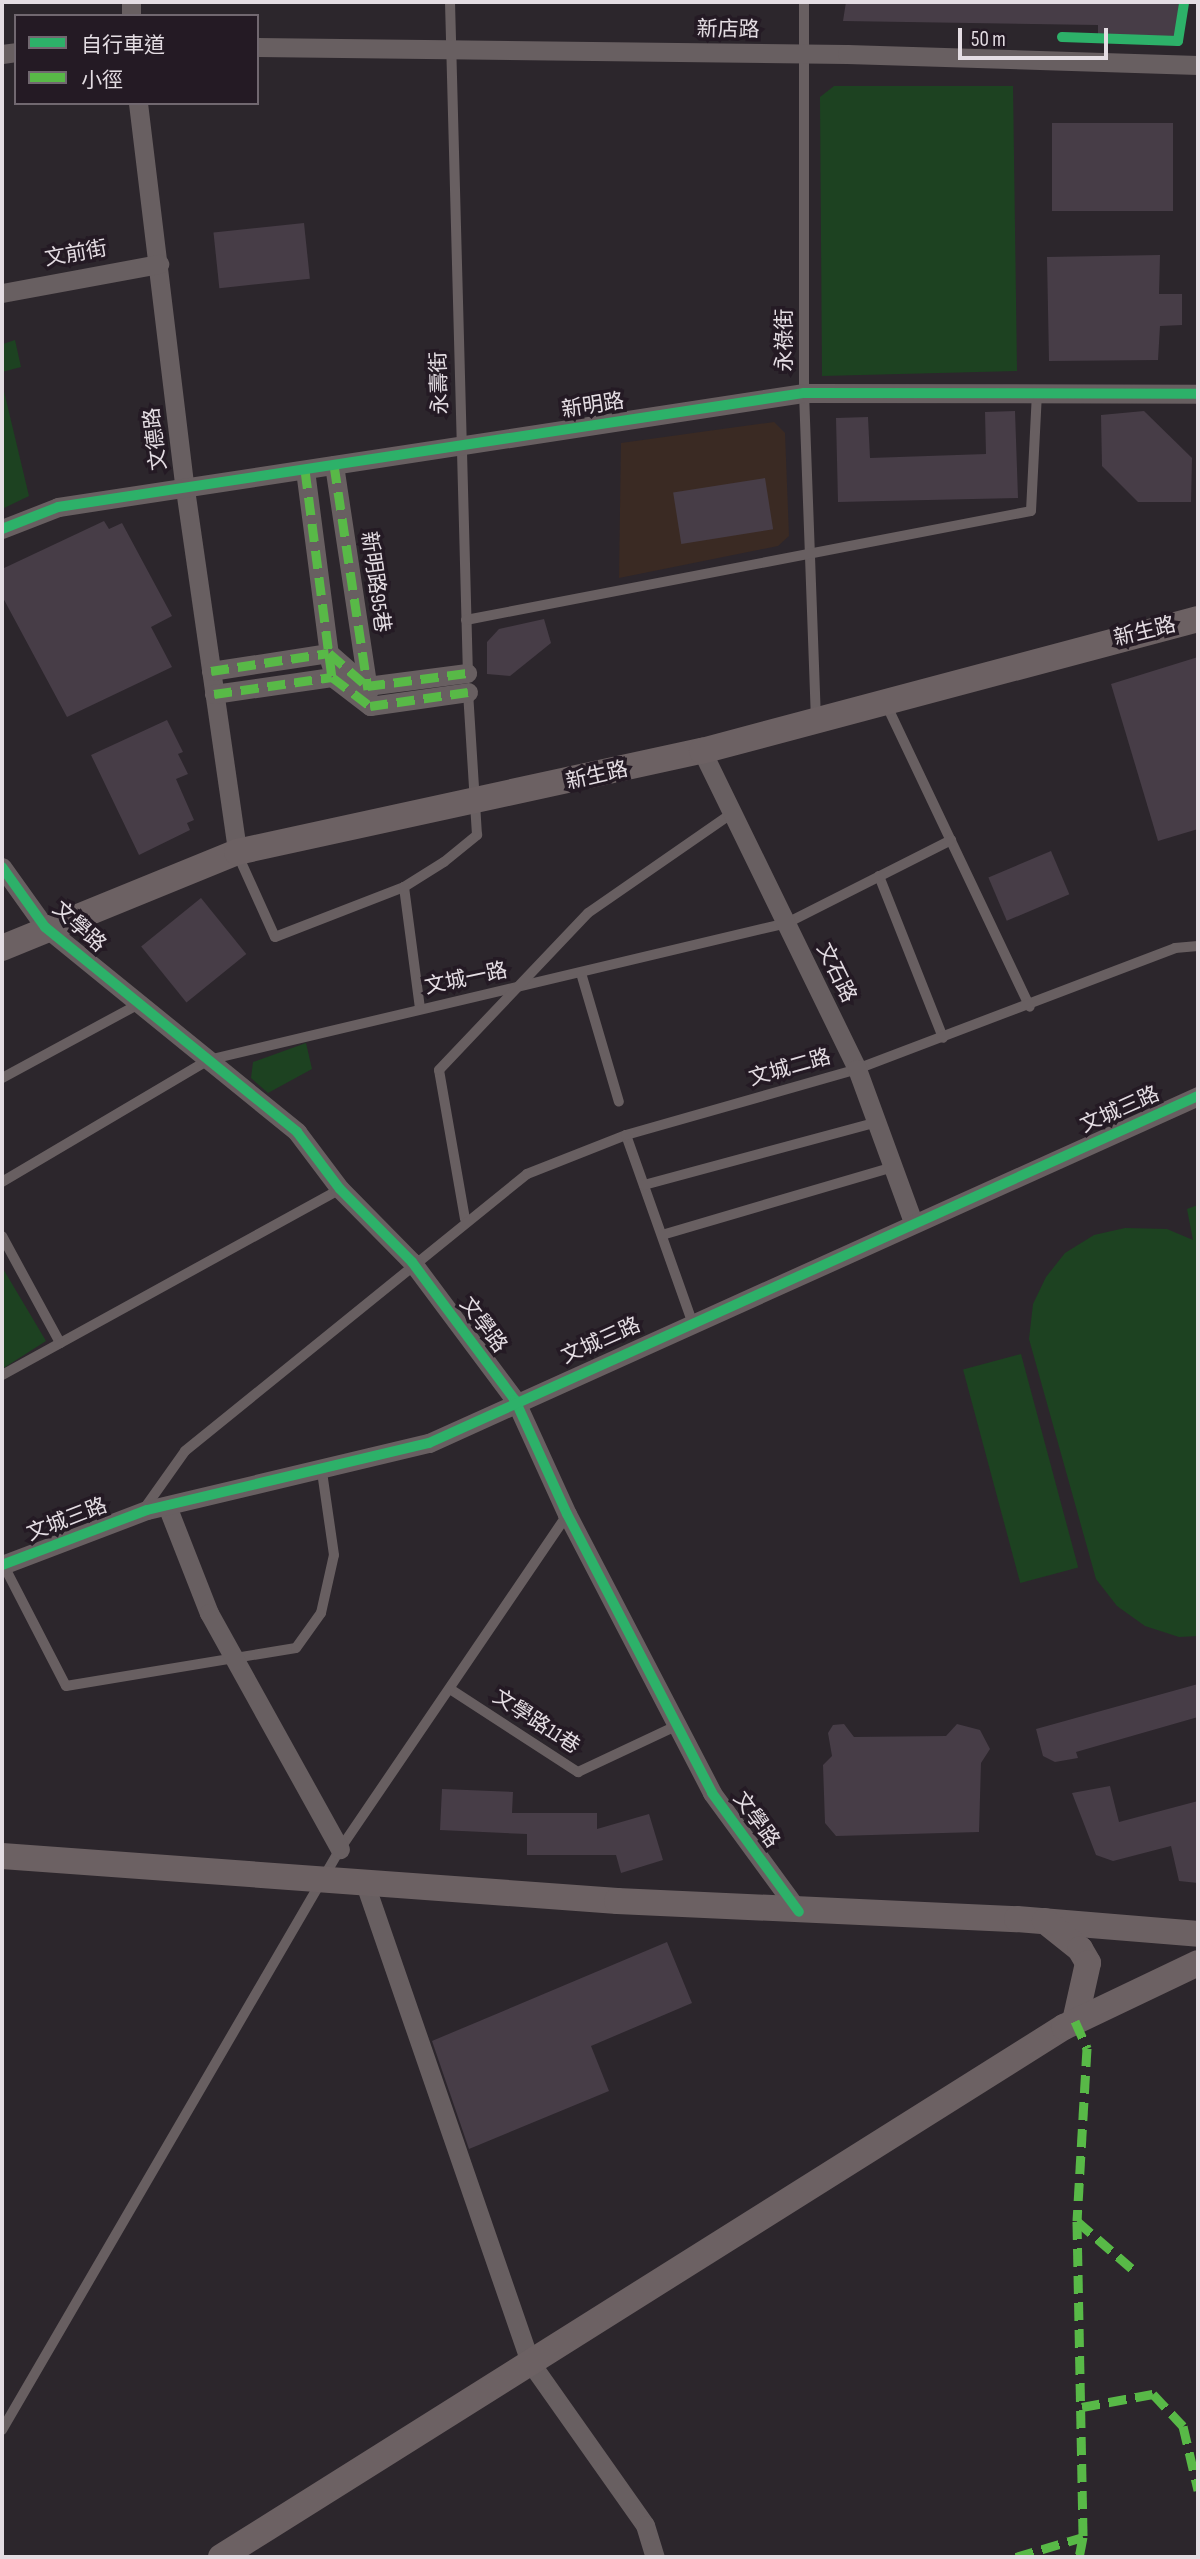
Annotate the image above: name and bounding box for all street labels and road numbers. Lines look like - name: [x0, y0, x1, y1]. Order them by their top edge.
- street label: 新店路: [696, 17, 760, 43]
- street label: 文前街: [43, 236, 109, 272]
- street label: 永祿街: [772, 309, 798, 371]
- street label: 永壽街: [426, 351, 454, 415]
- street label: 新明路: [560, 389, 626, 423]
- street label: 文德路: [140, 406, 172, 472]
- street label: 新明路95巷: [355, 530, 395, 634]
- street label: 新生路: [1111, 612, 1179, 652]
- street label: 新生路: [563, 757, 631, 795]
- street label: 文學路: [47, 897, 111, 957]
- street label: 文石路: [811, 939, 861, 1007]
- street label: 文城一路: [422, 958, 510, 1000]
- street label: 文城二路: [746, 1044, 834, 1092]
- street label: 文城三路: [1077, 1081, 1163, 1139]
- street label: 文學路: [454, 1292, 512, 1358]
- street label: 文城三路: [558, 1312, 644, 1370]
- street label: 文城三路: [23, 1493, 111, 1547]
- street label: 文學路11巷: [488, 1685, 584, 1759]
- street label: 文學路: [727, 1787, 785, 1853]

